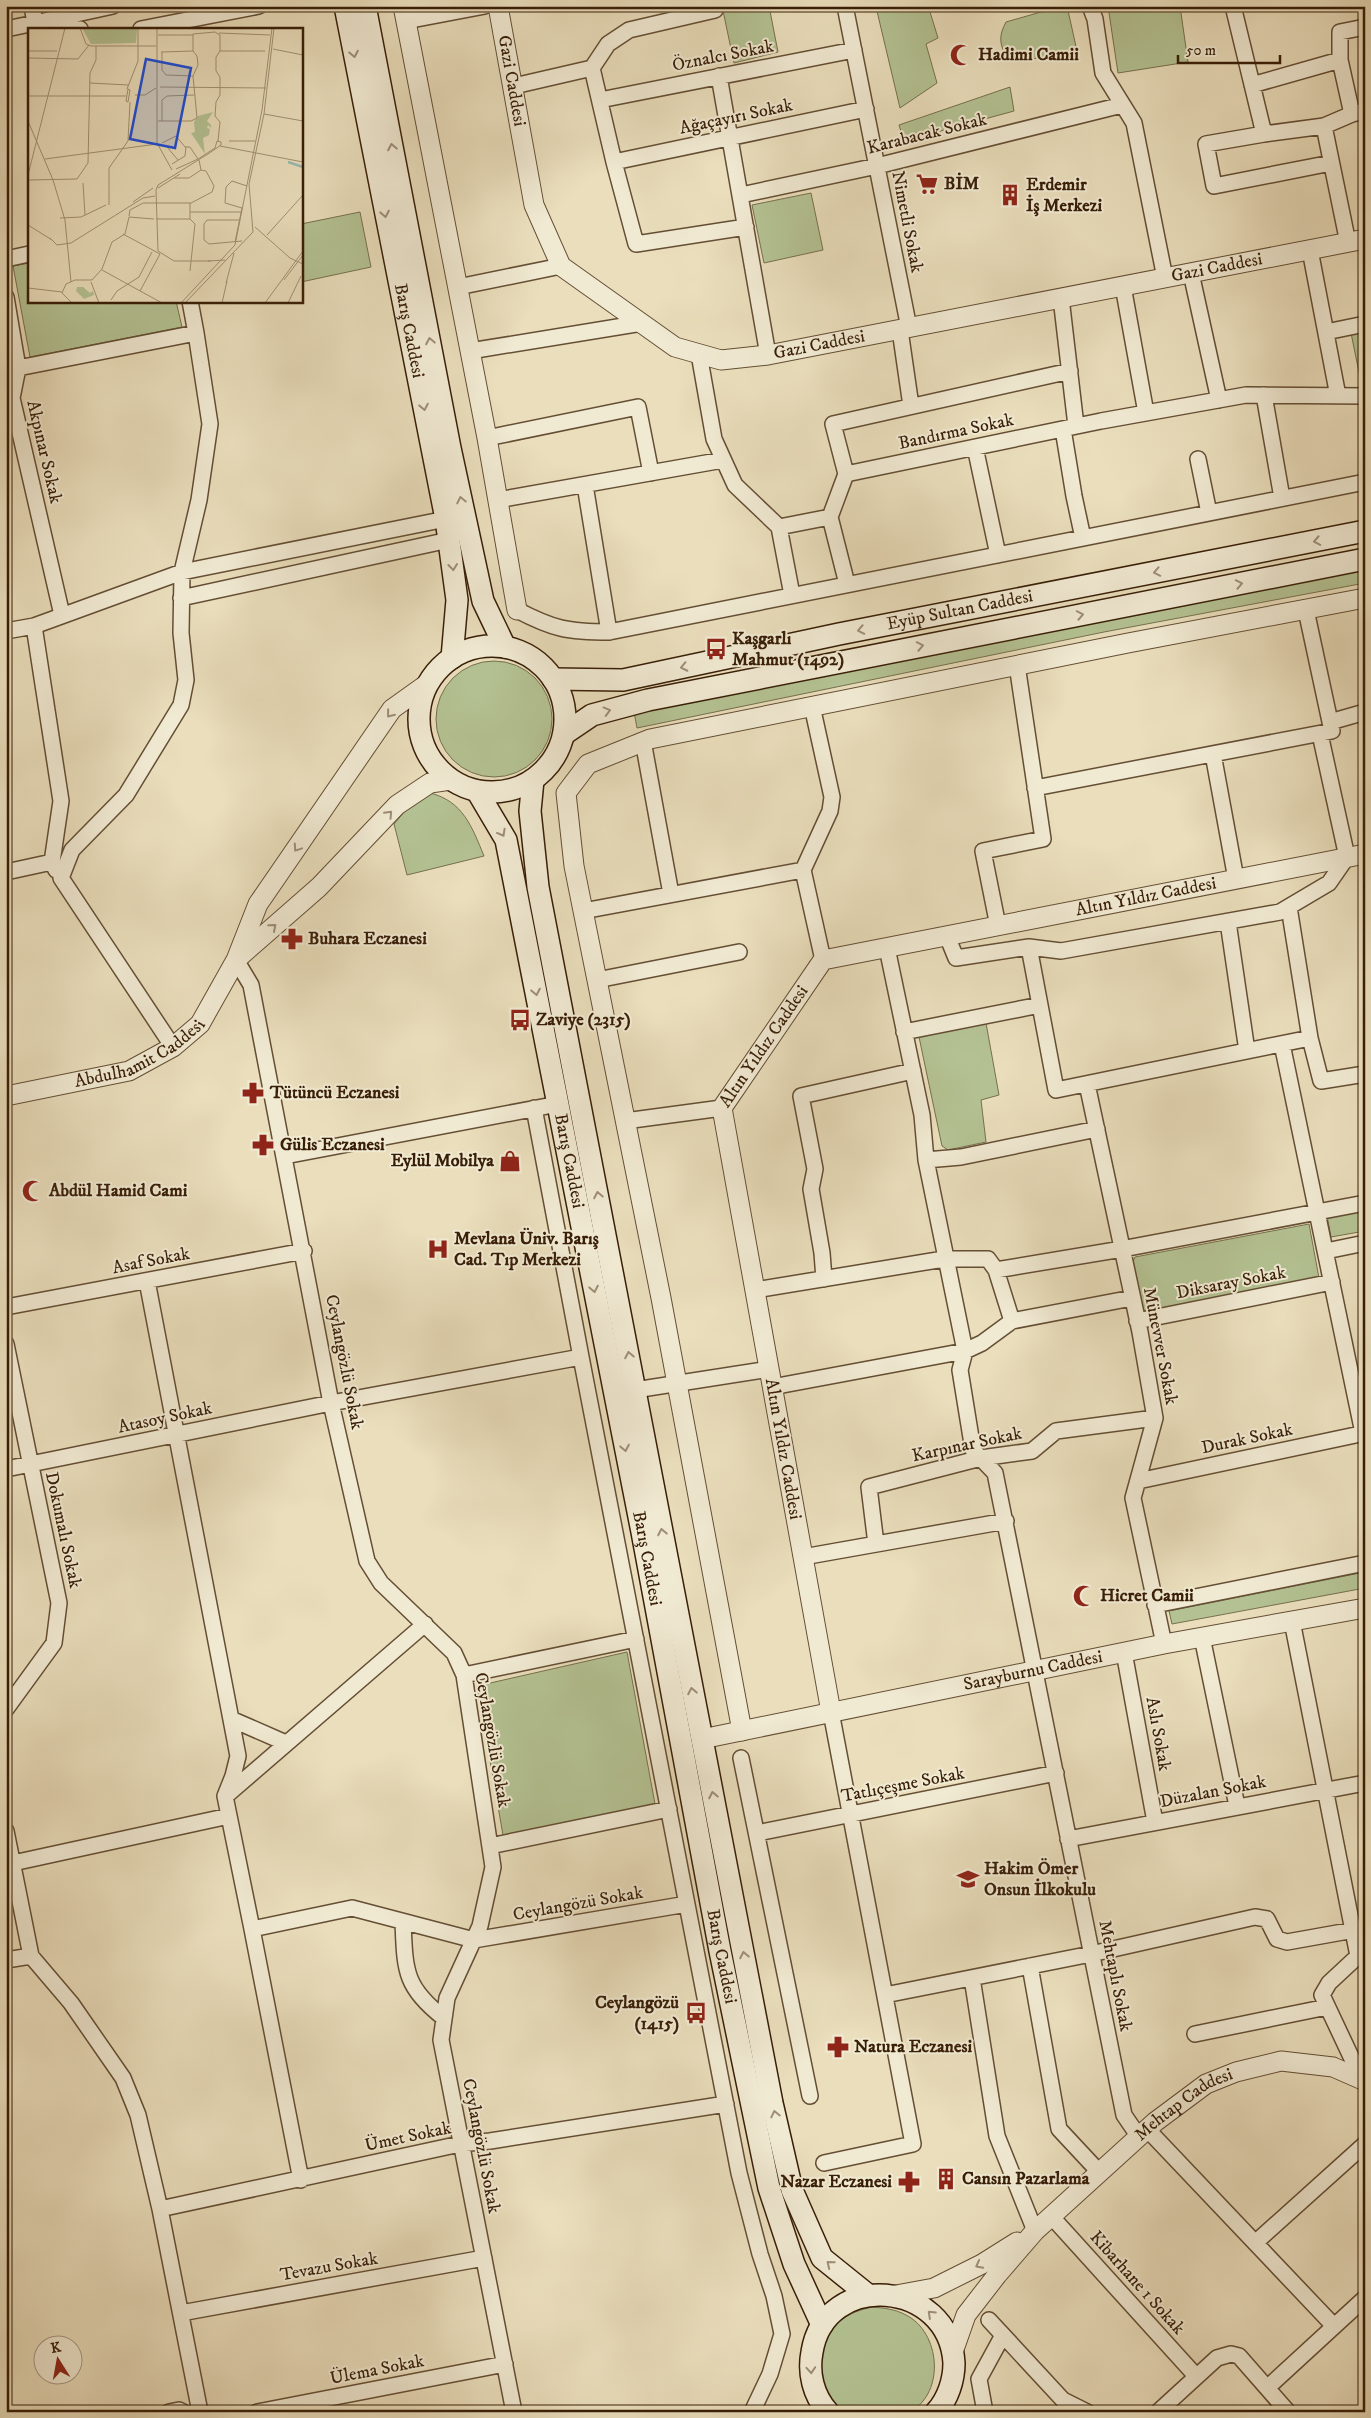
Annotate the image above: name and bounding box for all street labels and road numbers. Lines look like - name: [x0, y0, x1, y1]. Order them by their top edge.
- street label: Gazi Caddesi: [492, 33, 531, 128]
- street label: Öznalcı Sokak: [670, 35, 776, 77]
- street label: Ağaçayırı Sokak: [677, 94, 795, 140]
- street label: Karabacak Sokak: [865, 108, 989, 159]
- street label: Nimetli Sokak: [886, 169, 928, 275]
- street label: Gazi Caddesi: [1169, 248, 1264, 287]
- street label: Barış Caddesi: [389, 282, 429, 380]
- street label: Gazi Caddesi: [772, 325, 867, 365]
- street label: Akpınar Sokak: [21, 398, 67, 506]
- street label: Bandırma Sokak: [896, 409, 1016, 455]
- street label: Eyüp Sultan Caddesi: [885, 585, 1035, 635]
- street label: Altın Yıldız Caddesi: [1074, 872, 1218, 921]
- street label: Altın Yıldız Caddesi: [714, 981, 813, 1112]
- street label: Abdulhamit Caddesi: [73, 1016, 211, 1093]
- street label: Barış Caddesi: [549, 1112, 589, 1210]
- street label: Asaf Sokak: [110, 1243, 192, 1279]
- street label: Diksaray Sokak: [1174, 1262, 1288, 1304]
- street label: Münevver Sokak: [1138, 1285, 1182, 1407]
- street label: Ceylangözlü Sokak: [320, 1293, 368, 1431]
- street label: Altın Yıldız Caddesi: [760, 1377, 806, 1521]
- street label: Atasoy Sokak: [116, 1397, 214, 1439]
- street label: Durak Sokak: [1199, 1419, 1295, 1459]
- street label: Karpınar Sokak: [910, 1423, 1024, 1467]
- street label: Dokumalı Sokak: [40, 1470, 86, 1590]
- street label: Barış Caddesi: [627, 1509, 667, 1608]
- street label: Sarayburnu Caddesi: [962, 1646, 1105, 1696]
- street label: Ceylangözlü Sokak: [469, 1671, 515, 1809]
- street label: Aslı Sokak: [1141, 1695, 1175, 1773]
- street label: Tatlıçeşme Sokak: [839, 1762, 967, 1808]
- street label: Düzalan Sokak: [1158, 1771, 1268, 1813]
- street label: Ceylangözü Sokak: [511, 1882, 645, 1926]
- street label: Barış Caddesi: [701, 1907, 742, 2006]
- street label: Mehtaplı Sokak: [1093, 1919, 1137, 2034]
- street label: Mehtap Caddesi: [1130, 2063, 1236, 2146]
- street label: Ceylangözlü Sokak: [457, 2077, 505, 2215]
- street label: Ümet Sokak: [363, 2117, 453, 2157]
- street label: Kibarhane 1 Sokak: [1085, 2227, 1189, 2339]
- street label: Tevazu Sokak: [278, 2248, 380, 2286]
- street label: Ülema Sokak: [328, 2350, 426, 2390]

